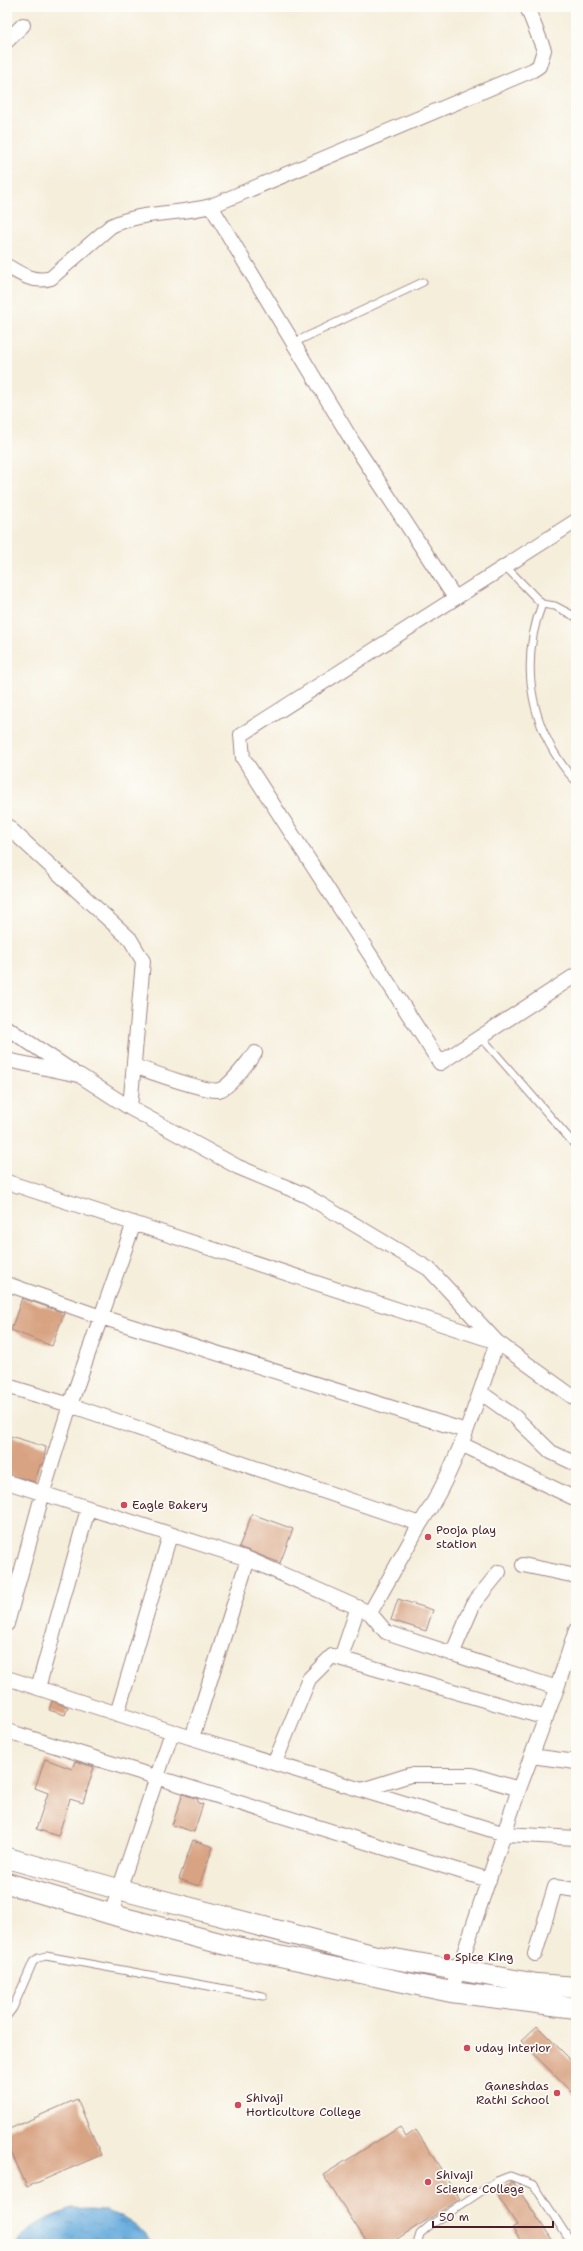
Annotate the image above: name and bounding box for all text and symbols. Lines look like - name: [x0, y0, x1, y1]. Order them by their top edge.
- place label: Eagle Bakery: [132, 1497, 208, 1513]
- marker: Eagle Bakery: [119, 1500, 129, 1510]
- place label: Pooja play station: [436, 1522, 496, 1552]
- marker: Pooja play station: [423, 1532, 433, 1542]
- place label: Spice King: [455, 1949, 513, 1965]
- marker: Spice King: [442, 1952, 452, 1962]
- place label: uday interior: [475, 2040, 551, 2056]
- marker: uday interior: [462, 2043, 472, 2053]
- place label: Ganeshdas Rathi School: [476, 2078, 549, 2108]
- marker: Ganeshdas Rathi School: [552, 2088, 562, 2098]
- place label: Shivaji Horticulture College: [246, 2090, 362, 2120]
- marker: Shivaji Horticulture College: [233, 2100, 243, 2110]
- place label: Shivaji Science College: [436, 2167, 524, 2197]
- marker: Shivaji Science College: [423, 2177, 433, 2187]
- scale bar: [433, 2203, 553, 2229]
- text: 50 m: [439, 2209, 469, 2225]

